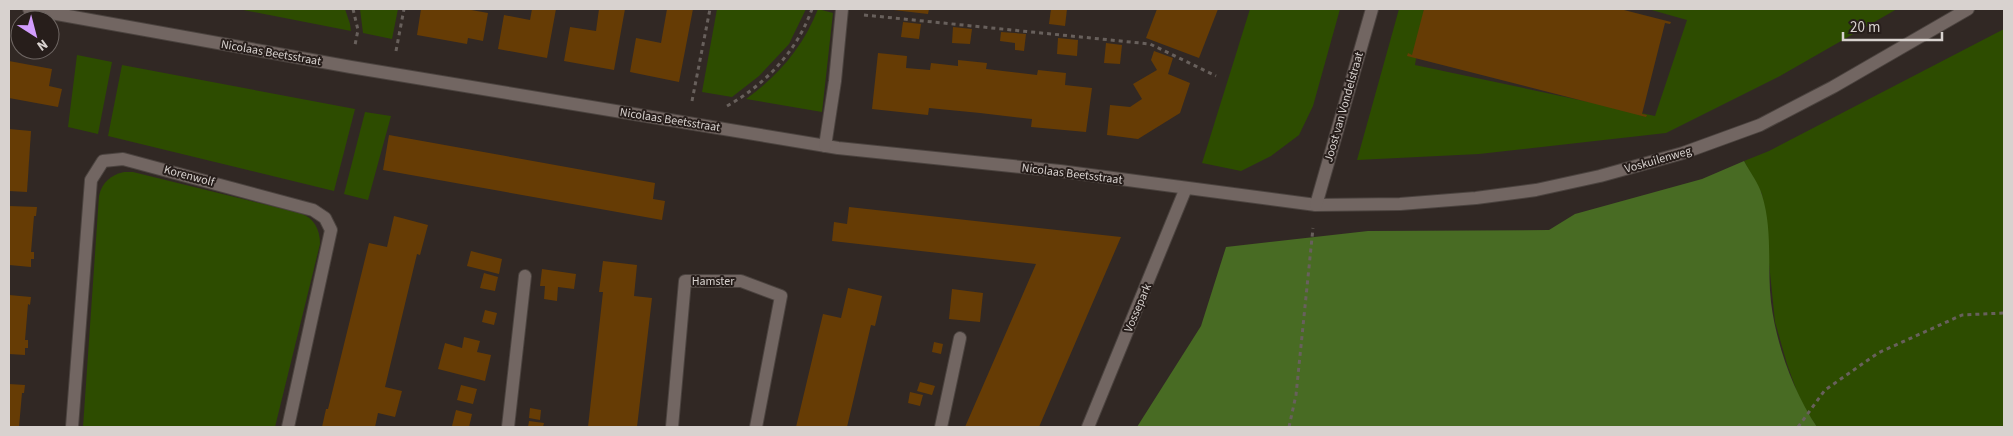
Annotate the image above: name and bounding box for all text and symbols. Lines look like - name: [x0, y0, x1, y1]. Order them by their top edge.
- north arrow: [10, 10, 60, 60]
- scale bar: [1843, 10, 1942, 42]
- text: 20 m: [1850, 17, 1880, 38]
- text: N: [32, 34, 52, 56]
- street label: Nicolaas Beetsstraat: [220, 36, 322, 70]
- street label: Joost van Vondelstraat: [1320, 50, 1368, 164]
- street label: Nicolaas Beetsstraat: [619, 104, 721, 136]
- street label: Voskuilenweg: [1623, 142, 1693, 178]
- street label: Nicolaas Beetsstraat: [1021, 159, 1123, 189]
- street label: Korenwolf: [162, 161, 217, 191]
- street label: Hamster: [692, 273, 735, 290]
- street label: Vossepark: [1120, 281, 1156, 335]

